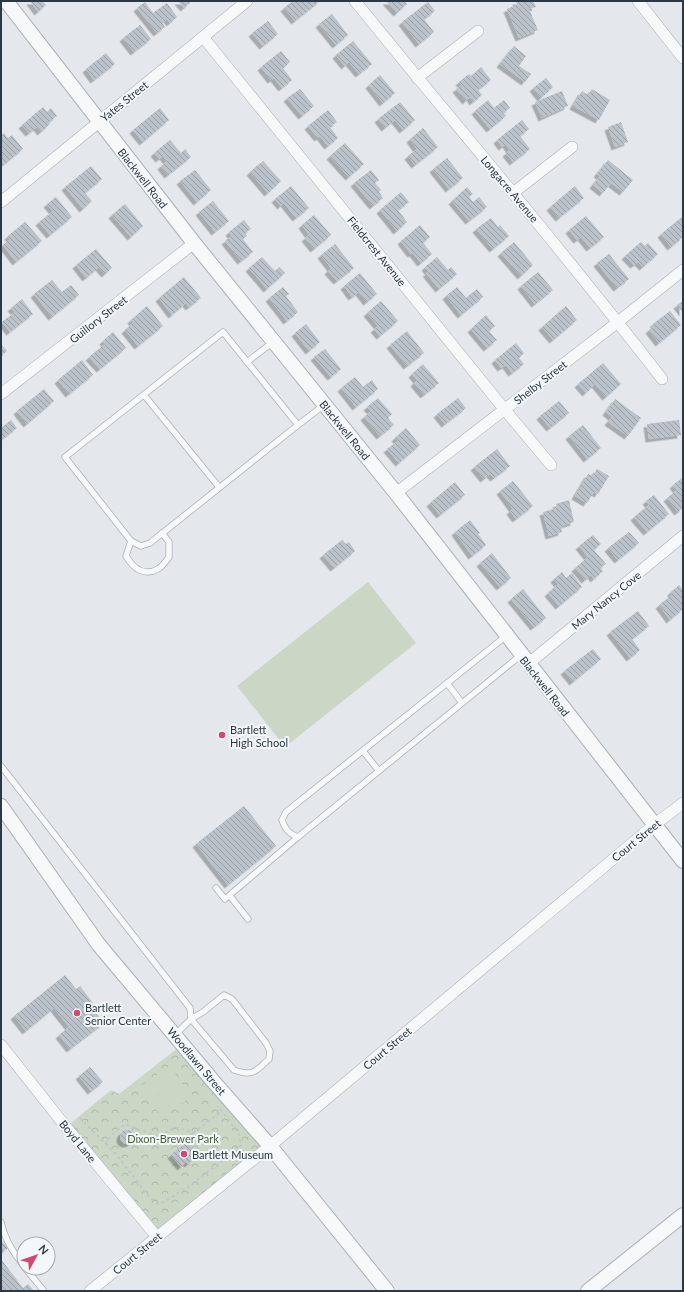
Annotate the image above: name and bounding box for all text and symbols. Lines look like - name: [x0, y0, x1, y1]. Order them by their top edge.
- street label: Yates Street: [98, 78, 150, 124]
- street label: Blackwell Road: [116, 145, 170, 211]
- street label: Longacre Avenue: [479, 153, 542, 225]
- street label: Fieldcrest Avenue: [345, 214, 409, 289]
- street label: Guillory Street: [67, 293, 129, 345]
- street label: Shelby Street: [511, 357, 569, 407]
- street label: Blackwell Road: [317, 398, 373, 462]
- street label: Mary Nancy Cove: [569, 568, 644, 632]
- street label: Blackwell Road: [518, 653, 572, 719]
- place label: Bartlett High School: [230, 723, 288, 749]
- marker: Bartlett High School: [217, 730, 227, 740]
- street label: Court Street: [609, 816, 663, 864]
- place label: Bartlett Senior Center: [85, 1001, 151, 1027]
- marker: Bartlett Senior Center: [72, 1008, 82, 1018]
- street label: Court Street: [360, 1024, 414, 1072]
- street label: Woodlawn Street: [165, 1025, 229, 1097]
- street label: Boyd Lane: [57, 1117, 99, 1165]
- park label: Dixon-Brewer Park: [127, 1132, 219, 1145]
- place label: Bartlett Museum: [192, 1148, 273, 1161]
- marker: Bartlett Museum: [179, 1149, 189, 1159]
- street label: Court Street: [110, 1229, 164, 1277]
- north arrow: [16, 1236, 56, 1276]
- text: N: [36, 1242, 52, 1257]

